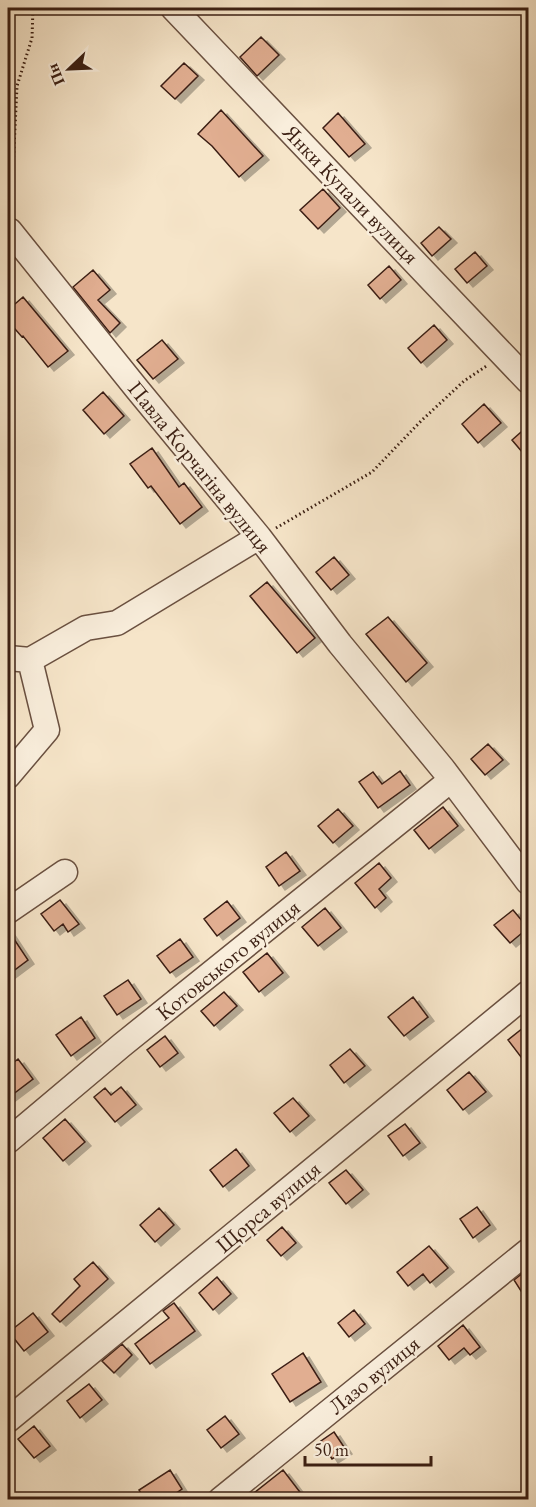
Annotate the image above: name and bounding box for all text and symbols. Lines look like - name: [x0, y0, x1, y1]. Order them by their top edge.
- north arrow: [39, 39, 99, 99]
- text: Пн: [42, 60, 70, 89]
- street label: Янки Купали вулиця: [276, 117, 425, 270]
- street label: Павла Корчагіна вулиця: [121, 375, 279, 559]
- street label: Котовського вулиця: [150, 893, 306, 1027]
- street label: Щорса вулиця: [210, 1155, 327, 1259]
- street label: Лазо вулиця: [322, 1329, 426, 1421]
- scale bar: [305, 1429, 431, 1467]
- text: 50 m: [314, 1438, 349, 1461]

